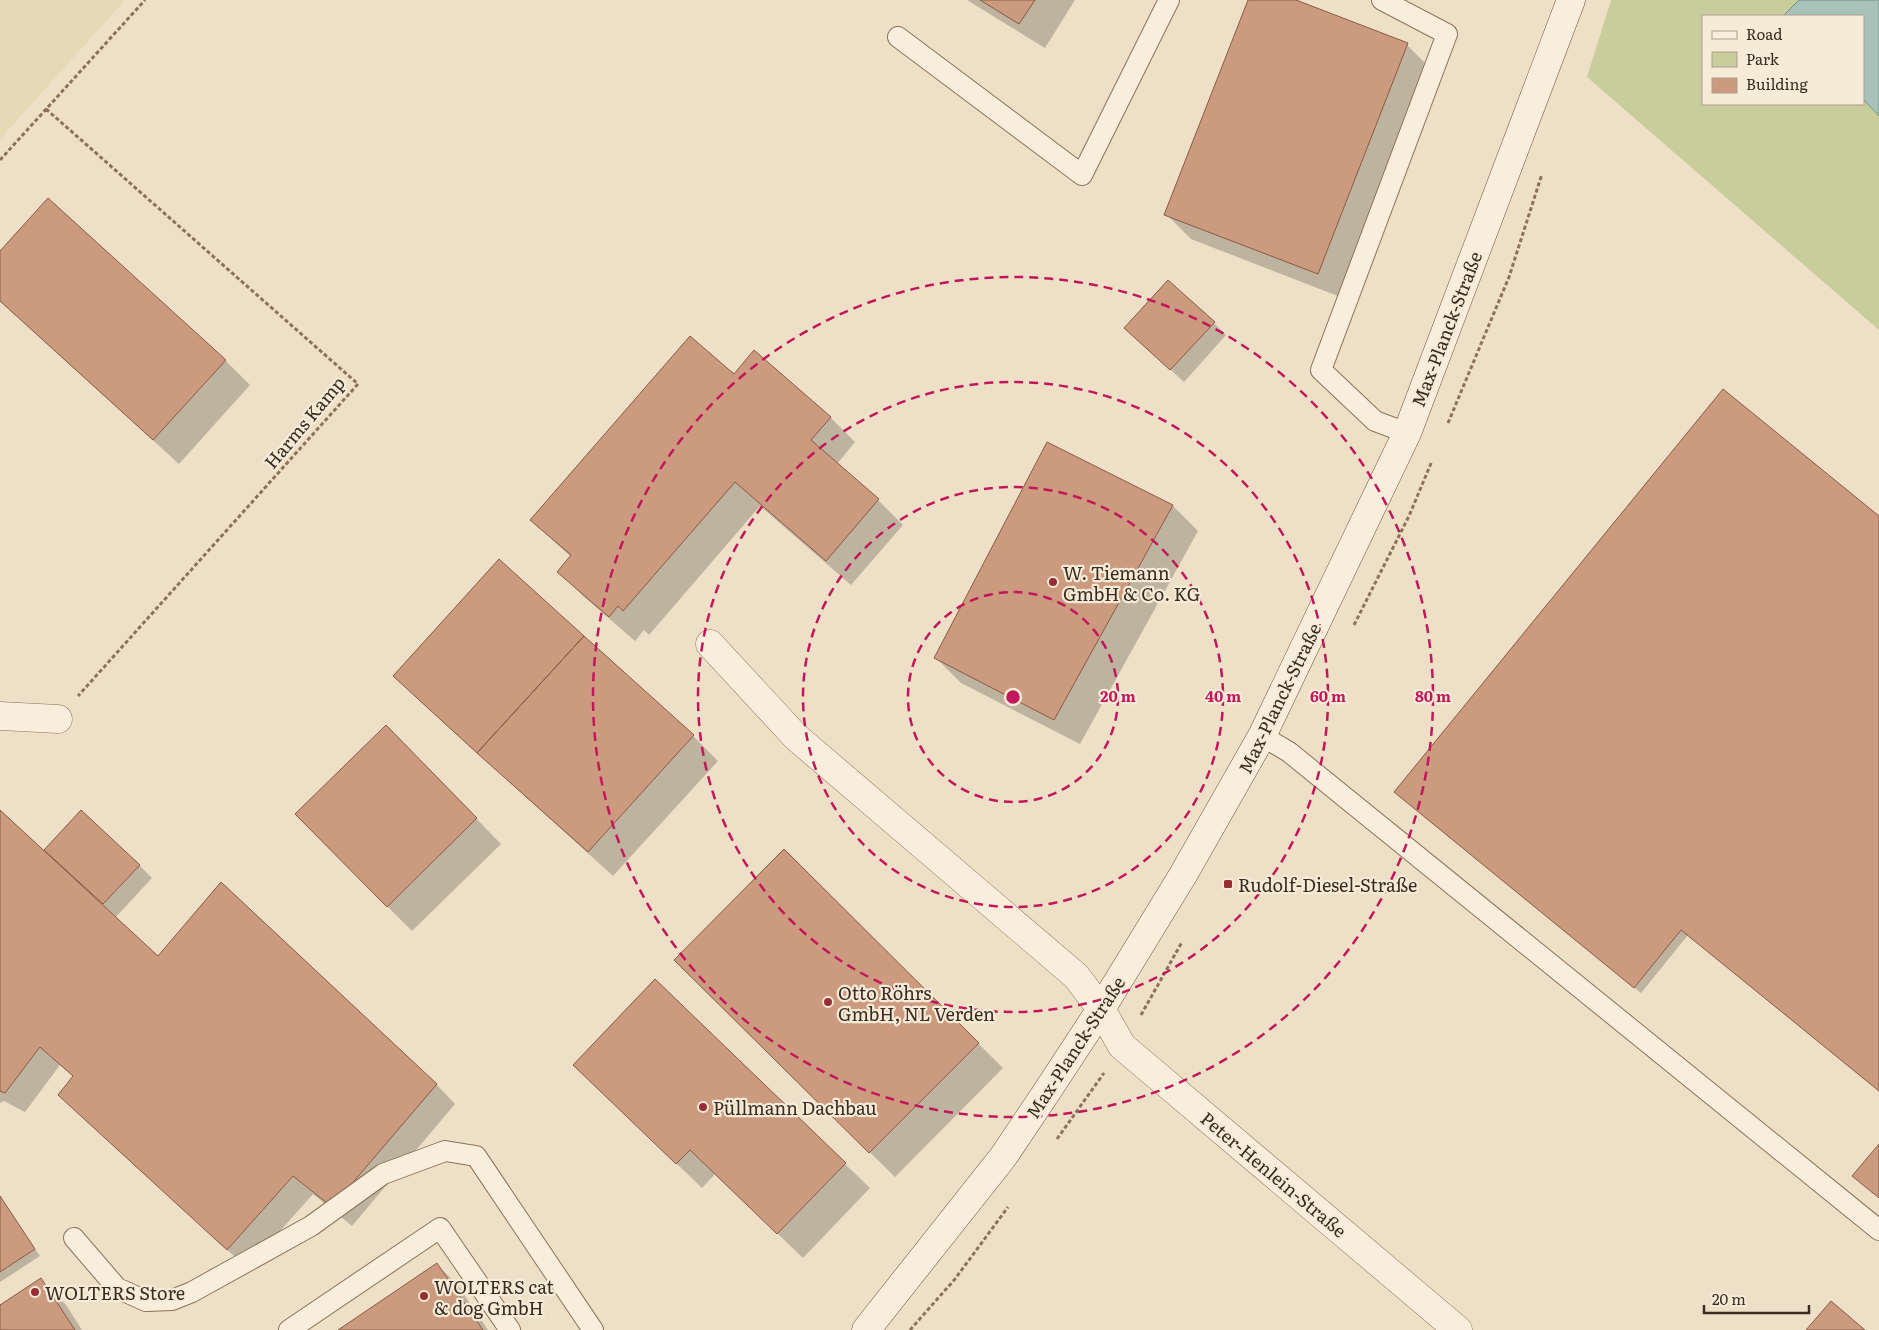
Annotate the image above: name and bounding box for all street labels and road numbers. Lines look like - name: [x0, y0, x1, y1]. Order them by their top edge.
- street label: Max-Planck-Straße: [1404, 247, 1488, 411]
- street label: Harms Kamp: [257, 370, 351, 474]
- street label: Max-Planck-Straße: [1231, 618, 1327, 778]
- street label: Max-Planck-Straße: [1019, 971, 1131, 1123]
- street label: Peter-Henlein-Straße: [1195, 1105, 1353, 1243]

